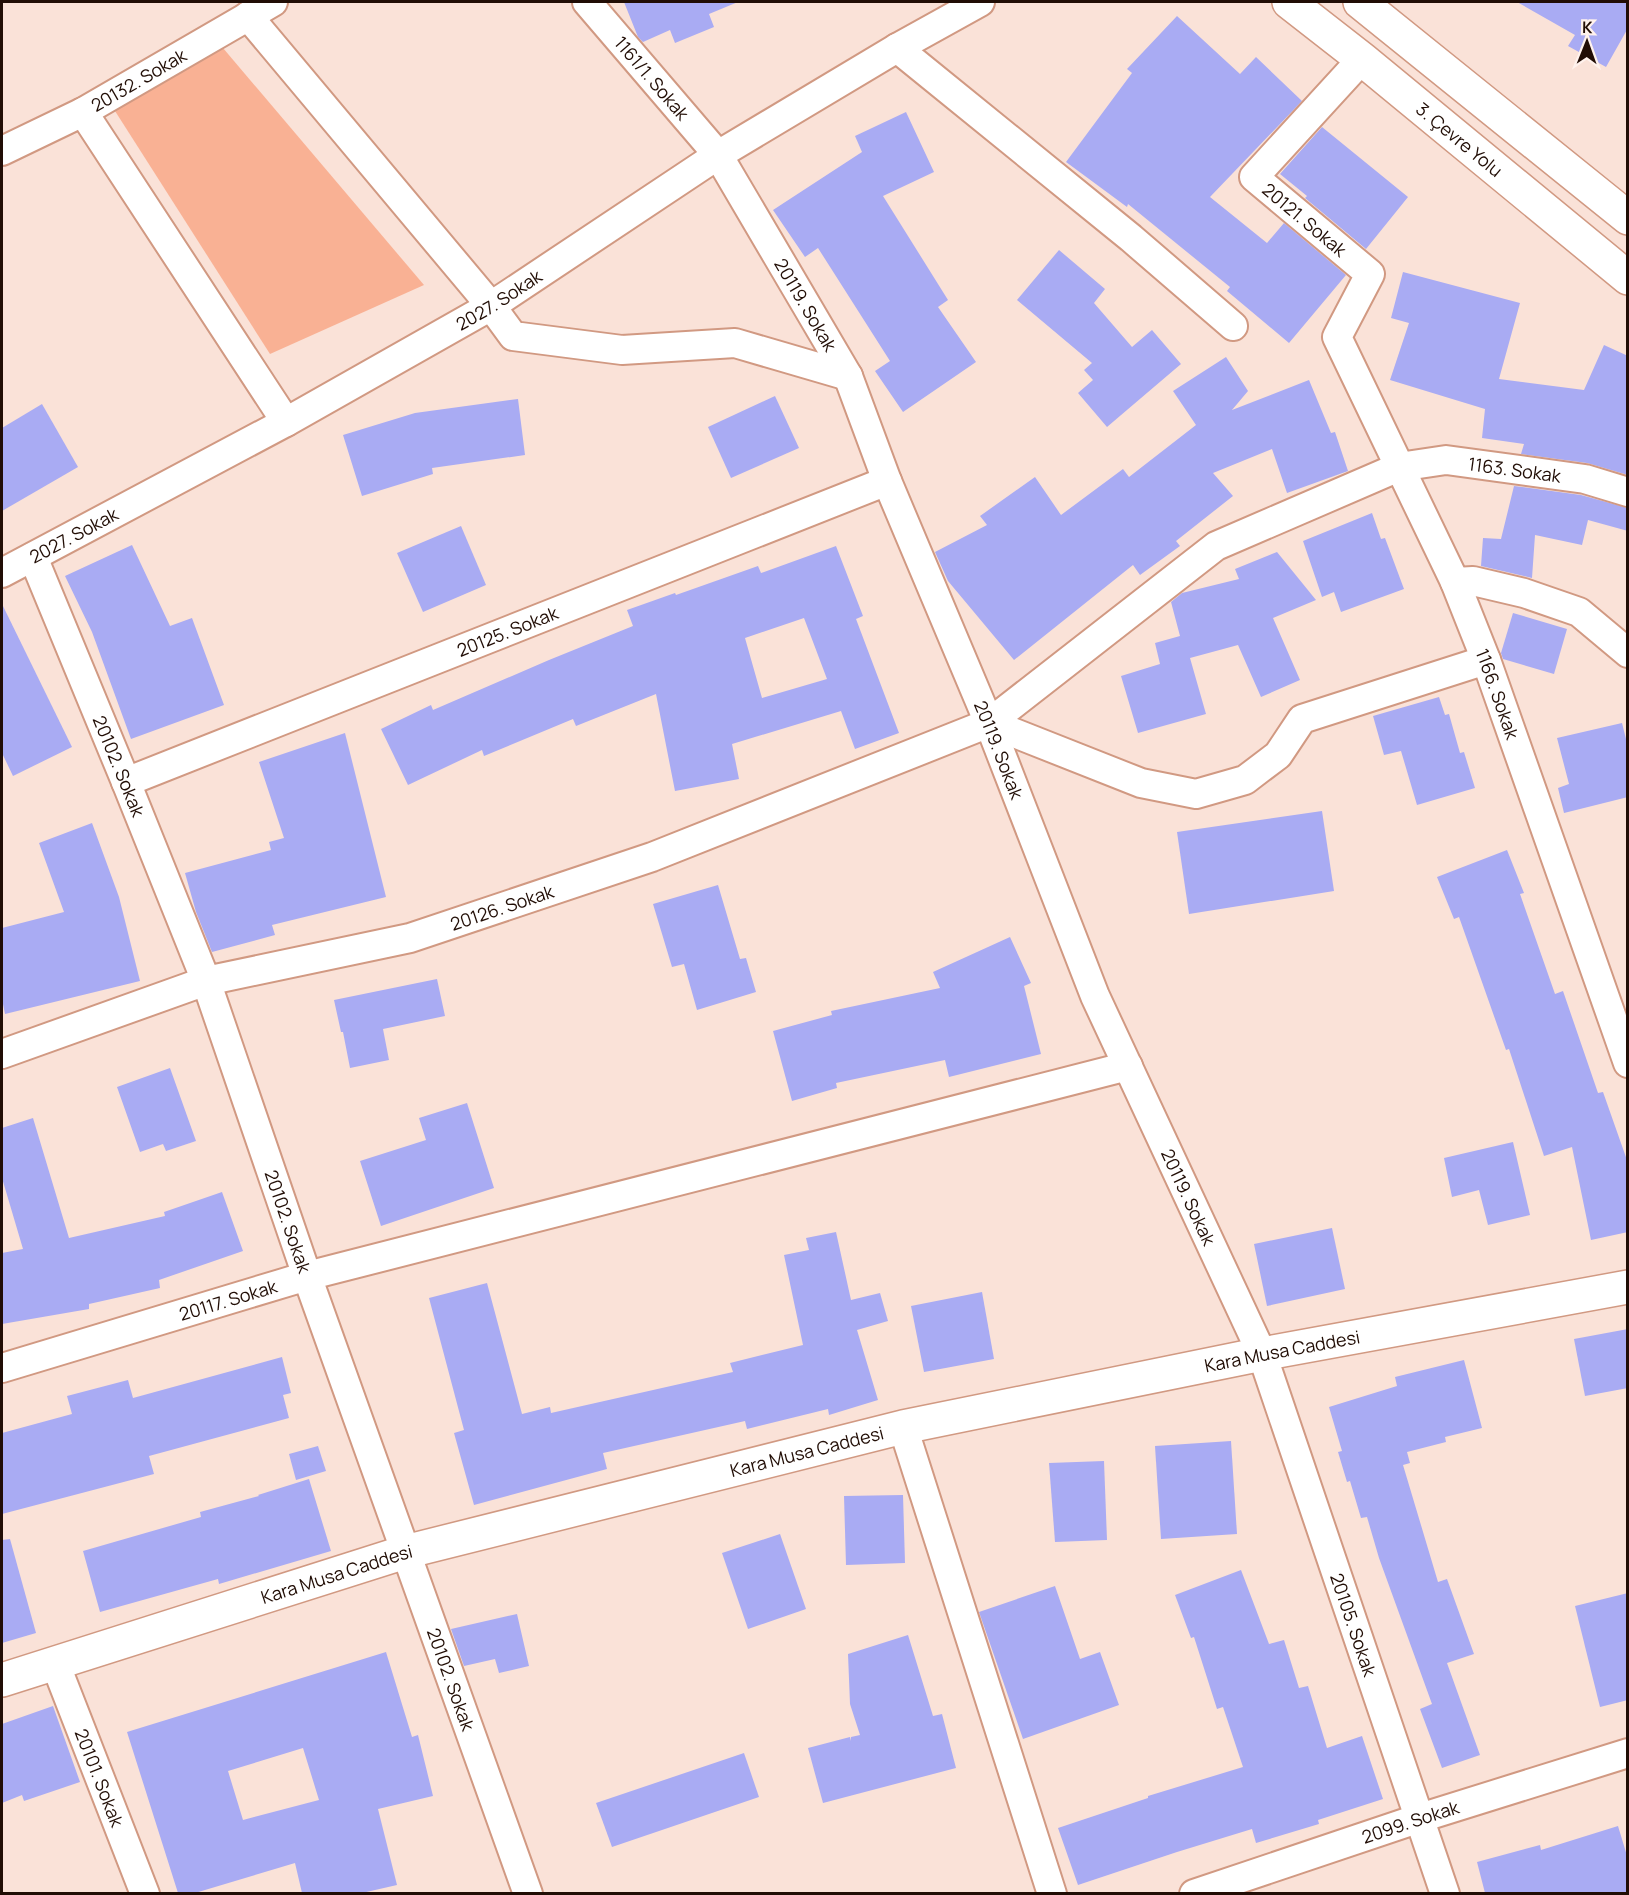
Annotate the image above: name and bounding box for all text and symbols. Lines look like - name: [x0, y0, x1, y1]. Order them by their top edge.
- north arrow: [1557, 12, 1617, 72]
- text: K: [1582, 16, 1593, 38]
- street label: 1161/1. Sokak: [609, 31, 695, 126]
- street label: 20132. Sokak: [86, 42, 191, 117]
- street label: 3. Çevre Yolu: [1411, 97, 1508, 182]
- street label: 20121. Sokak: [1258, 177, 1353, 262]
- street label: 20119. Sokak: [769, 254, 843, 356]
- street label: 2027. Sokak: [451, 263, 547, 336]
- street label: 1163. Sokak: [1467, 451, 1563, 488]
- street label: 2027. Sokak: [25, 501, 123, 568]
- street label: 20125. Sokak: [453, 600, 562, 662]
- street label: 1166. Sokak: [1471, 645, 1525, 743]
- street label: 20119. Sokak: [969, 697, 1030, 803]
- street label: 20102. Sokak: [88, 712, 151, 821]
- street label: 20126. Sokak: [447, 878, 558, 936]
- street label: 20119. Sokak: [1156, 1145, 1222, 1250]
- street label: 20102. Sokak: [260, 1167, 317, 1277]
- street label: 20117. Sokak: [176, 1273, 281, 1326]
- street label: Kara Musa Caddesi: [1202, 1324, 1362, 1377]
- street label: Kara Musa Caddesi: [727, 1420, 886, 1482]
- street label: Kara Musa Caddesi: [258, 1539, 415, 1609]
- street label: 20105. Sokak: [1325, 1570, 1383, 1680]
- street label: 20102. Sokak: [422, 1625, 481, 1735]
- street label: 20101. Sokak: [70, 1725, 130, 1831]
- street label: 2099. Sokak: [1358, 1794, 1463, 1849]

